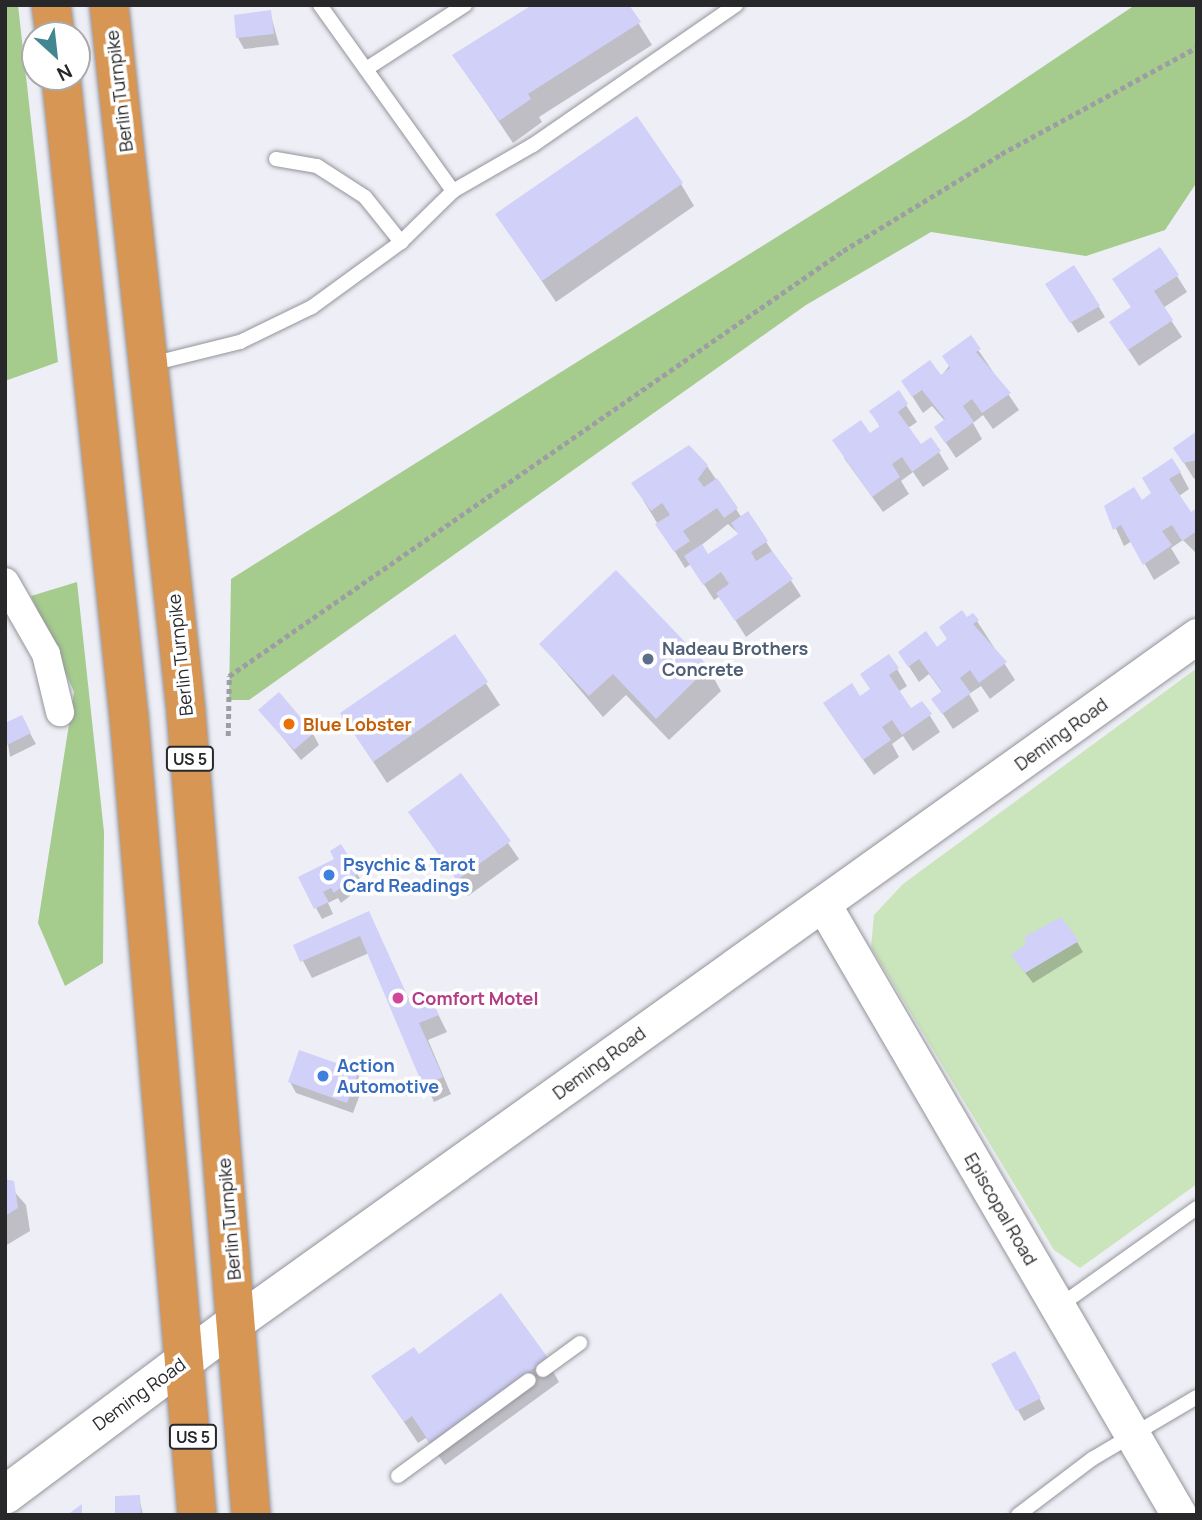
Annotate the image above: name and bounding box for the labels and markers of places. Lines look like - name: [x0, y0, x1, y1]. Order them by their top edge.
- place label: Nadeau Brothers Concrete: [662, 638, 808, 680]
- marker: Nadeau Brothers Concrete: [640, 651, 656, 667]
- place label: Blue Lobster: [303, 713, 412, 735]
- marker: Blue Lobster: [281, 716, 297, 732]
- place label: Psychic & Tarot Card Readings: [343, 854, 476, 896]
- marker: Psychic & Tarot Card Readings: [321, 867, 337, 883]
- place label: Comfort Motel: [412, 987, 538, 1009]
- marker: Comfort Motel: [390, 990, 406, 1006]
- place label: Action Automotive: [337, 1055, 439, 1098]
- marker: Action Automotive: [315, 1068, 331, 1084]

